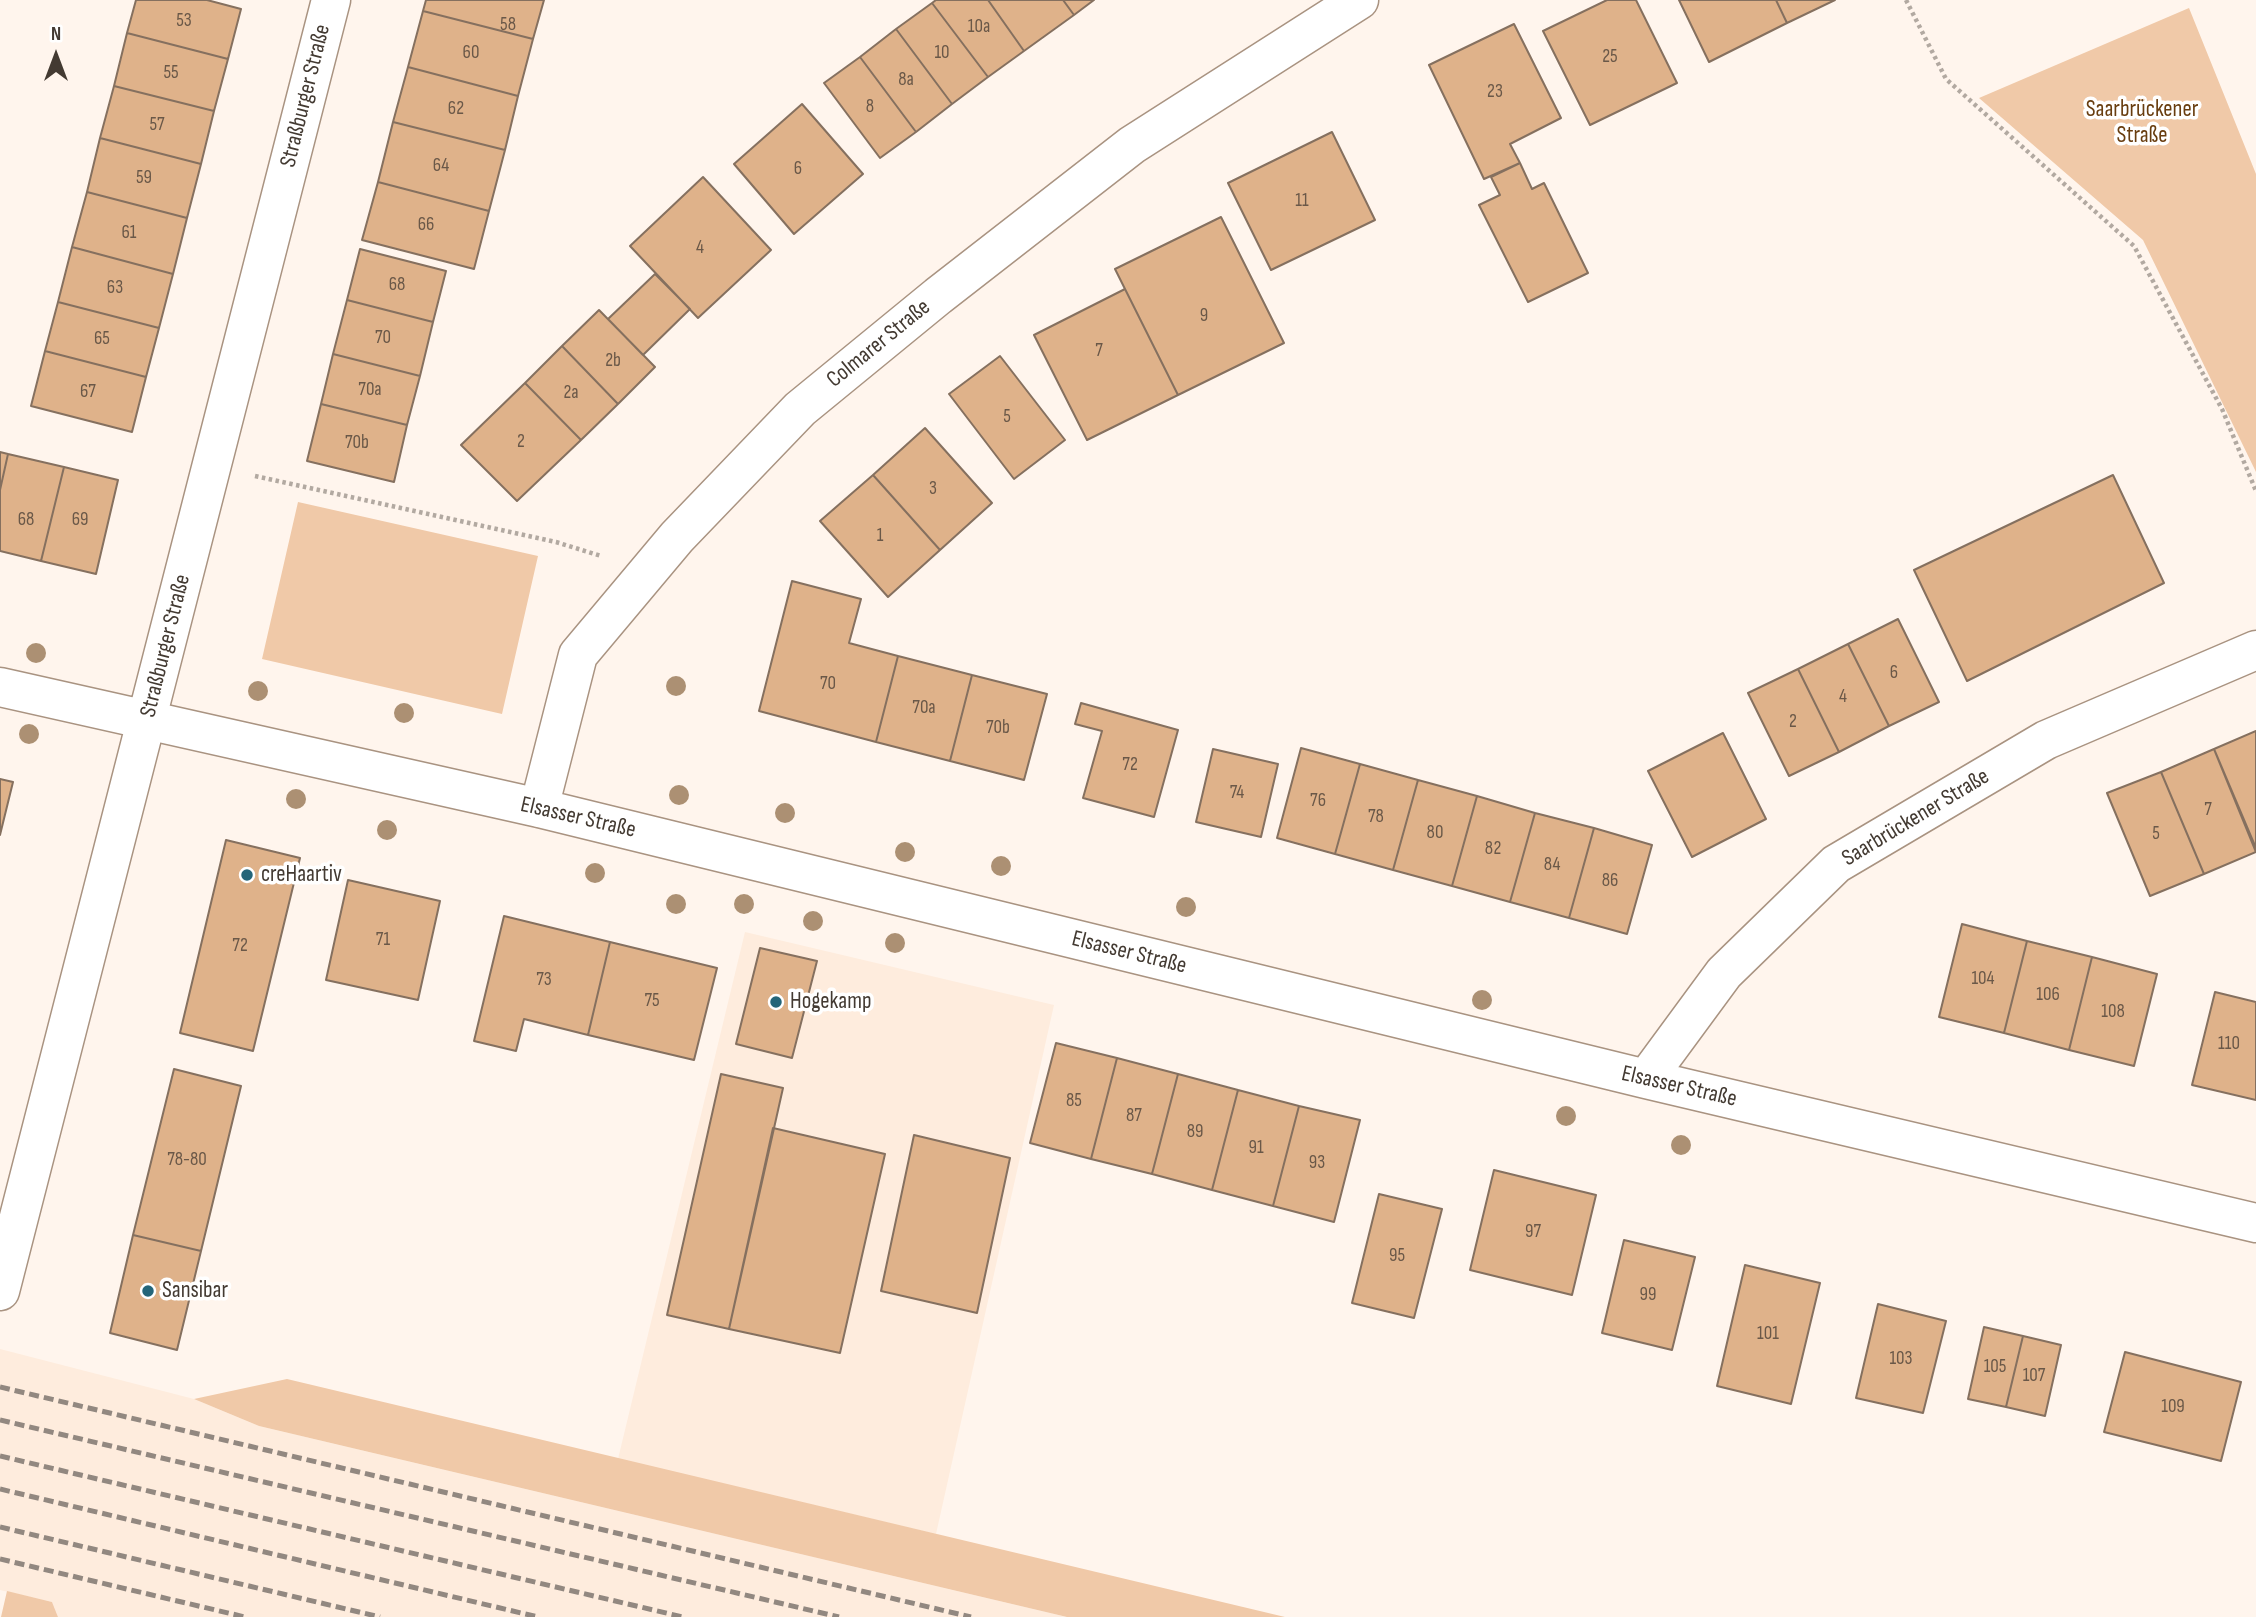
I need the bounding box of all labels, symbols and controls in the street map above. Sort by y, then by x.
house number: 53 [176,10,192,32]
house number: 58 [500,14,516,36]
house number: 10a [968,16,990,38]
north arrow [21,21,91,91]
street label: Straßburger Straße [275,22,337,170]
text: N [51,23,61,46]
house number: 60 [463,42,479,64]
house number: 10 [934,42,950,64]
house number: 25 [1602,46,1618,68]
house number: 55 [163,62,179,84]
house number: 8a [898,69,914,91]
house number: 23 [1487,81,1503,103]
house number: 8 [866,96,874,118]
park label: Saarbrückener Straße [2086,96,2198,150]
house number: 62 [448,98,464,120]
house number: 57 [149,114,165,136]
house number: 64 [433,155,449,177]
house number: 6 [794,158,802,180]
house number: 59 [136,167,152,189]
house number: 11 [1295,190,1309,212]
house number: 66 [418,214,434,236]
house number: 61 [122,222,136,244]
house number: 4 [696,237,704,259]
house number: 68 [389,274,405,296]
house number: 63 [107,277,123,299]
street label: Colmarer Straße [822,294,936,394]
house number: 9 [1200,305,1208,327]
house number: 70 [375,327,391,349]
house number: 65 [94,328,110,350]
house number: 7 [1095,340,1103,362]
house number: 2b [605,350,621,372]
house number: 70a [358,379,382,401]
house number: 67 [80,381,96,403]
house number: 2a [563,382,579,404]
house number: 5 [1003,406,1011,428]
house number: 2 [517,431,525,453]
house number: 70b [345,432,369,454]
house number: 3 [929,478,937,500]
house number: 68 [18,509,34,531]
house number: 69 [72,509,88,531]
house number: 1 [877,525,883,547]
street label: Straßburger Straße [135,572,197,720]
house number: 6 [1890,662,1898,684]
house number: 70 [820,673,836,695]
house number: 4 [1839,686,1847,708]
house number: 70a [912,697,936,719]
house number: 2 [1789,711,1797,733]
house number: 70b [986,717,1010,739]
house number: 72 [1122,754,1138,776]
street label: Saarbrückener Straße [1837,763,1995,873]
house number: 74 [1230,782,1244,804]
house number: 76 [1310,790,1326,812]
street label: Elsasser Straße [518,791,638,845]
house number: 7 [2204,799,2212,821]
house number: 78 [1368,806,1384,828]
house number: 80 [1427,822,1443,844]
house number: 5 [2152,823,2160,845]
house number: 82 [1485,838,1501,860]
house number: 84 [1544,854,1560,876]
place label: creHaartiv [261,861,342,889]
marker: creHaartiv [239,867,255,883]
house number: 86 [1602,870,1618,892]
street label: Elsasser Straße [1069,925,1189,981]
house number: 71 [376,929,390,951]
house number: 72 [232,935,248,957]
house number: 104 [1971,968,1995,990]
house number: 73 [536,969,552,991]
house number: 106 [2036,984,2060,1006]
place label: Hogekamp [790,988,871,1016]
house number: 75 [644,990,660,1012]
marker: Hogekamp [768,994,784,1010]
house number: 108 [2101,1001,2125,1023]
house number: 110 [2218,1033,2240,1055]
street label: Elsasser Straße [1619,1060,1739,1114]
house number: 85 [1066,1090,1082,1112]
house number: 87 [1126,1105,1142,1127]
house number: 89 [1187,1121,1203,1143]
house number: 91 [1248,1137,1264,1159]
house number: 78-80 [167,1149,207,1171]
house number: 93 [1309,1152,1325,1174]
house number: 97 [1525,1221,1541,1243]
house number: 95 [1389,1245,1405,1267]
place label: Sansibar [162,1277,228,1305]
marker: Sansibar [140,1283,156,1299]
house number: 99 [1640,1284,1656,1306]
house number: 101 [1757,1323,1779,1345]
house number: 103 [1889,1348,1913,1370]
house number: 105 [1984,1356,2006,1378]
house number: 107 [2023,1365,2045,1387]
house number: 109 [2161,1396,2185,1418]

